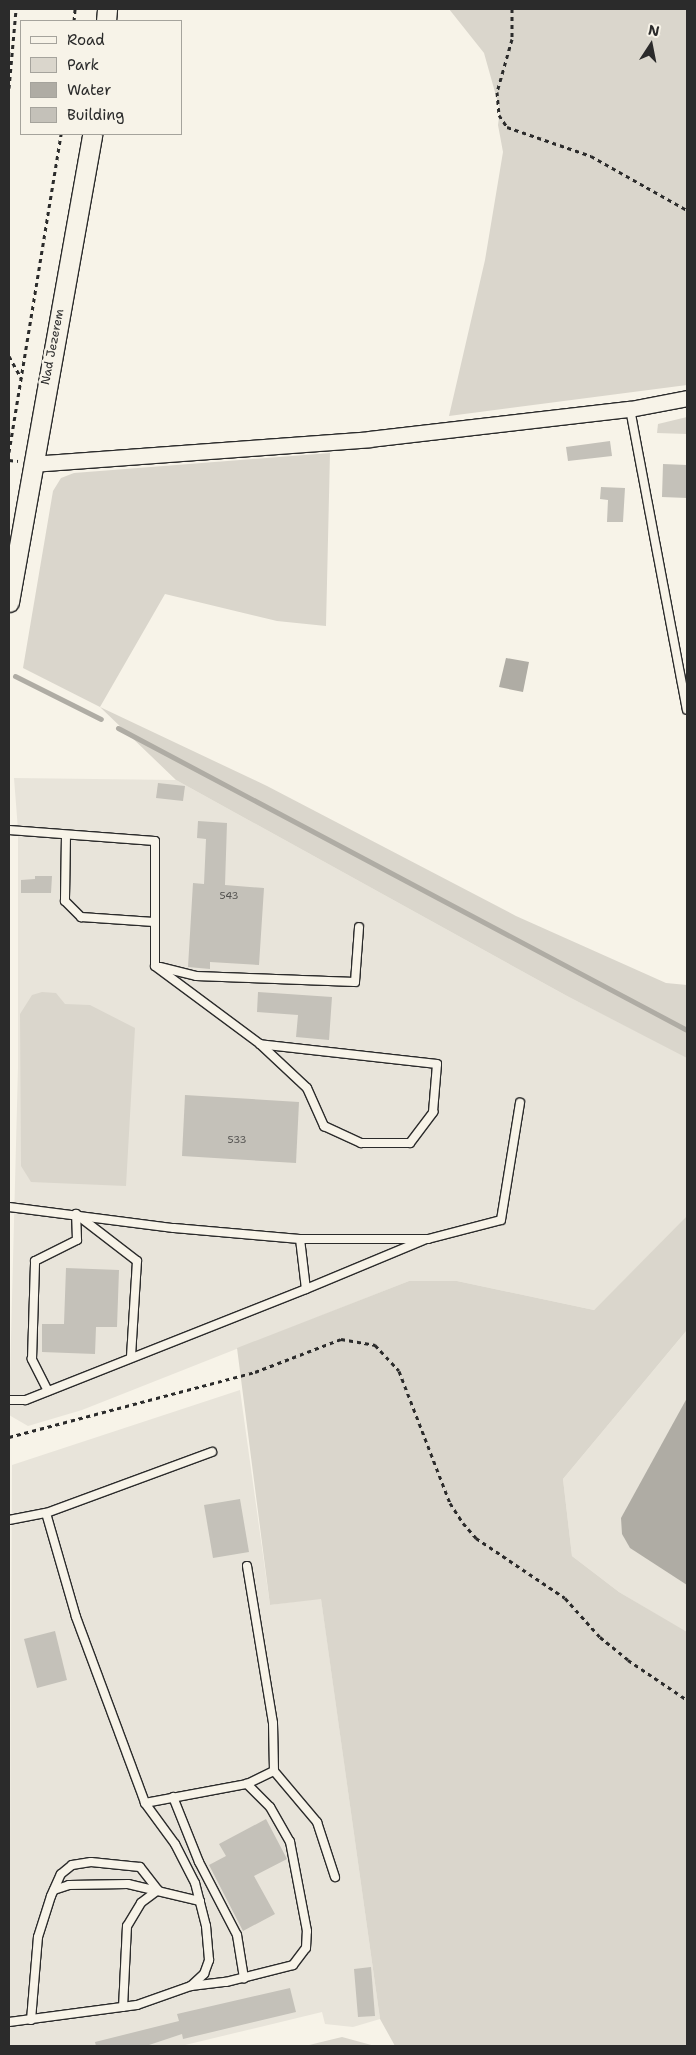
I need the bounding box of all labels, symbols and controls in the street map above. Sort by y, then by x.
legend [20,20,182,135]
north arrow [626,20,676,70]
text: N [647,20,661,40]
text: Road [67,30,105,50]
text: Park [67,55,99,75]
text: Water [67,80,111,100]
text: Building [67,105,124,125]
street label: Nad Jezerem [39,308,67,386]
house number: 543 [219,890,239,902]
house number: 533 [227,1134,247,1146]

